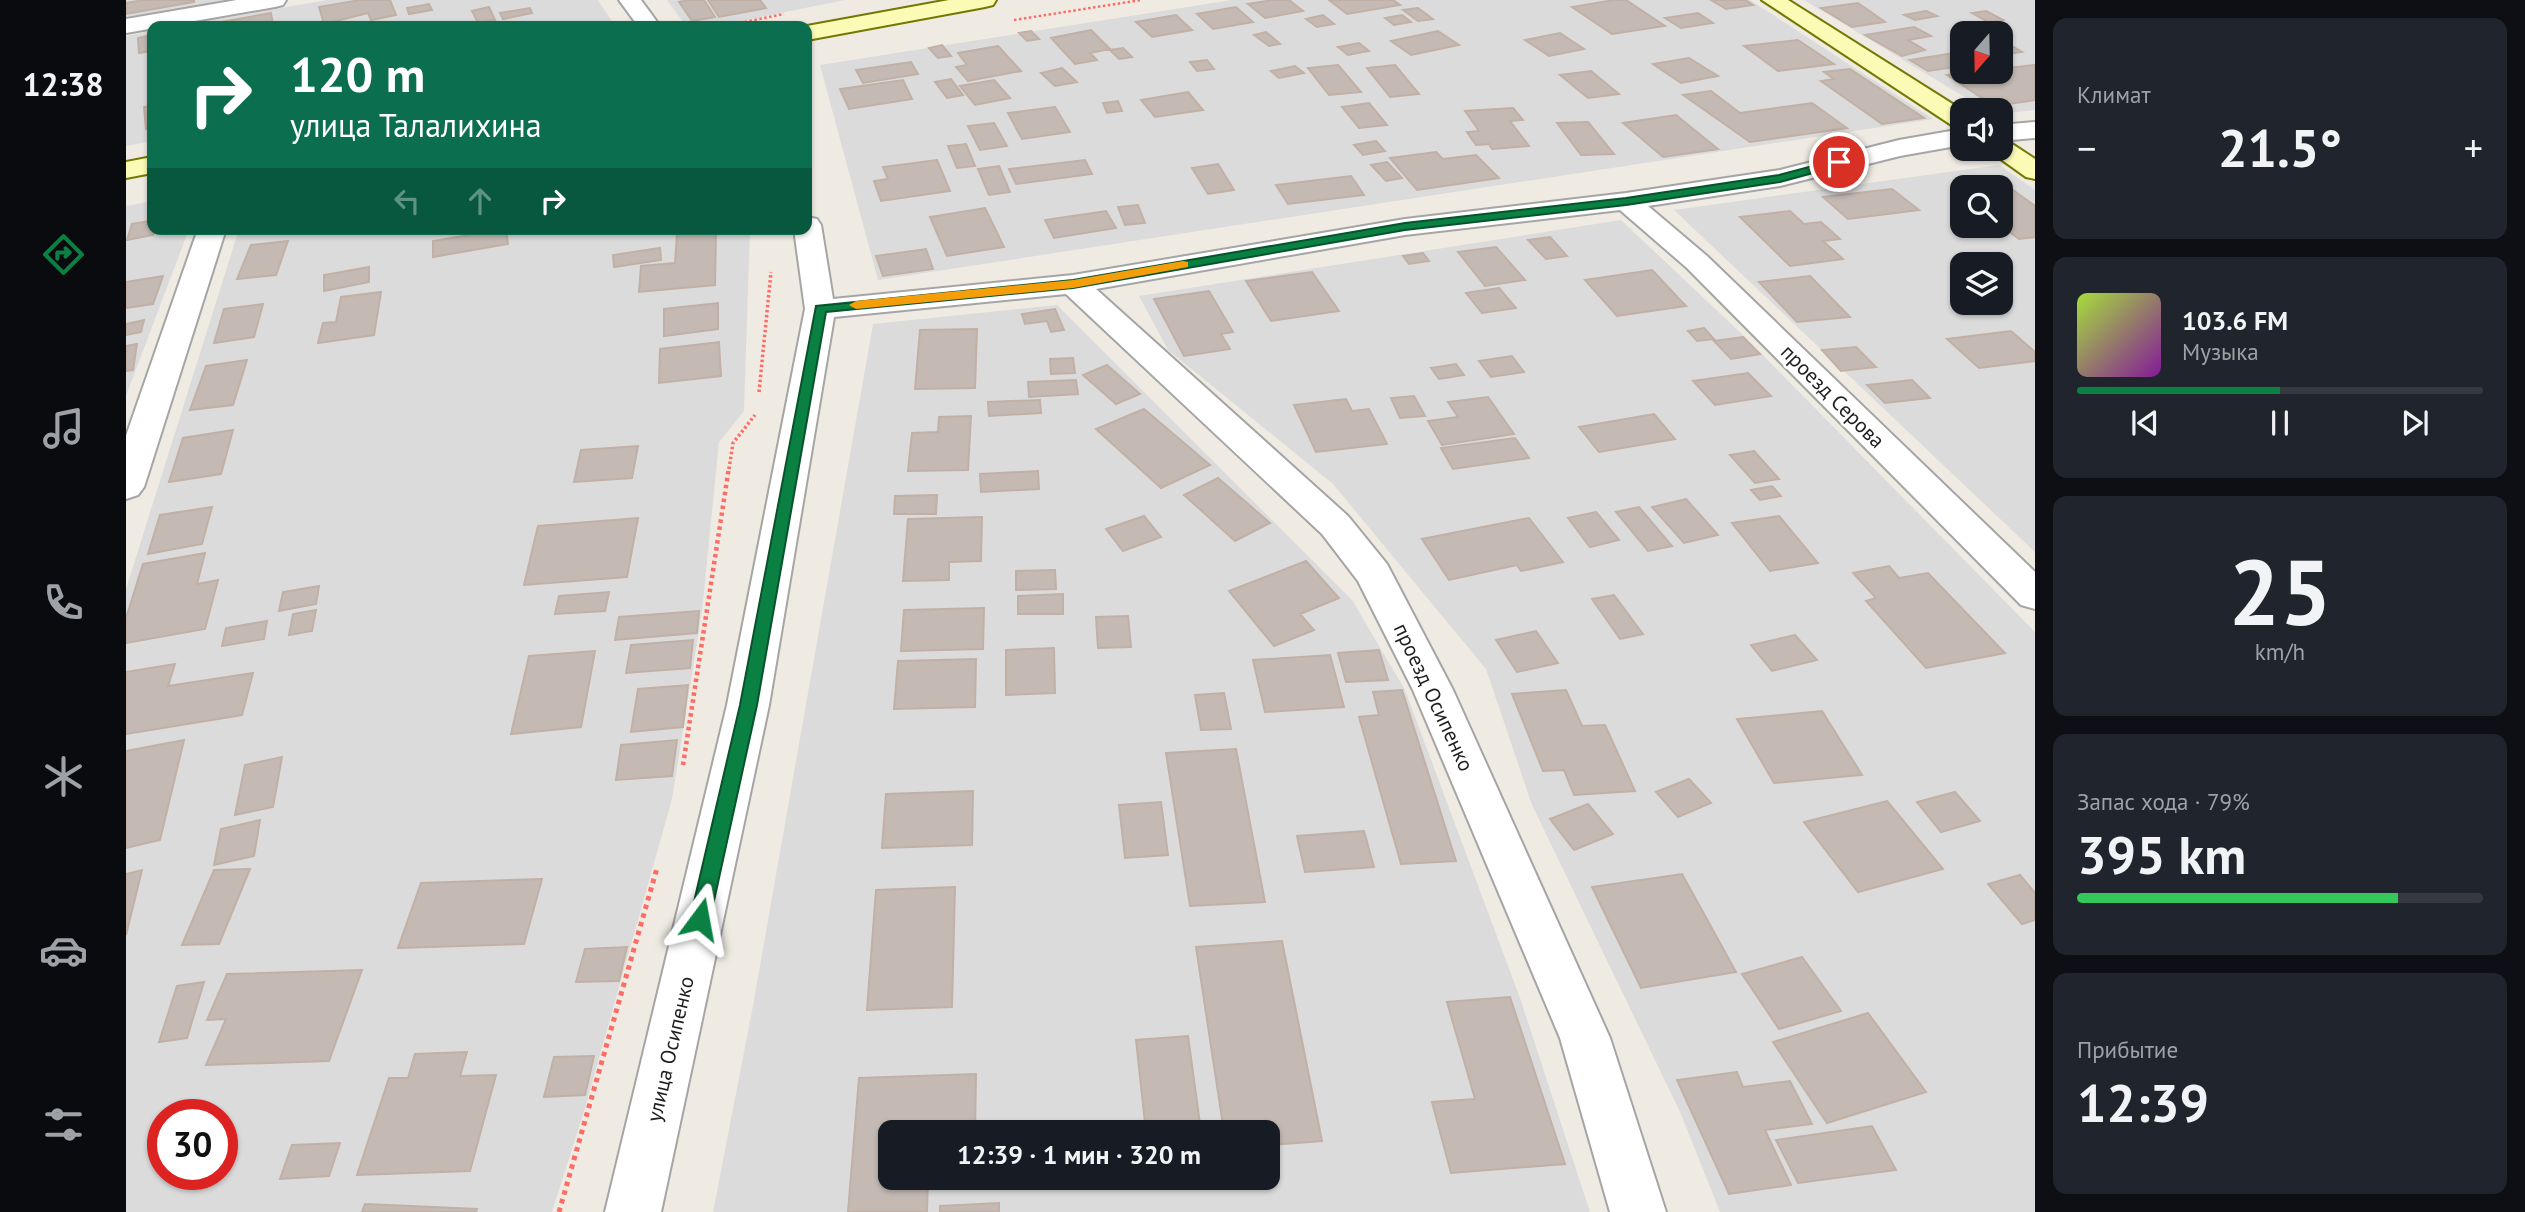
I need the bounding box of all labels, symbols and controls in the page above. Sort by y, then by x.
north arrow [1950,21,2012,84]
map controls [1950,21,2013,315]
text: 120 m [290,42,425,106]
icon: right [175,49,266,140]
text: 12:38 [22,63,104,105]
text: Климат [2077,80,2151,109]
button: sound [1950,98,2013,161]
text: улица Талалихина [290,104,542,146]
text: 21.5° [2218,114,2342,181]
text: − [2077,123,2096,172]
text: + [2464,123,2483,172]
pin [1809,132,1869,192]
icon: arrive [1820,143,1858,181]
button: search [1950,175,2013,238]
icon: left [388,182,426,220]
icon: ahead [461,182,499,220]
icon: right [534,182,572,220]
icon: directions [39,230,88,279]
button: layers [1950,252,2013,315]
text: 103.6 FM [2182,304,2288,337]
text: Музыка [2182,337,2259,366]
street label: проезд Серова [1775,338,1891,454]
icon: music [39,404,88,453]
icon: previous [2126,404,2164,442]
icon: pause [2261,404,2299,442]
icon: next [2396,404,2434,442]
text: 25 [2228,532,2332,650]
icon: phone [39,578,88,627]
street label: проезд Осипенко [1388,619,1480,775]
text: km/h [2255,637,2305,666]
icon: climate [39,752,88,801]
text: Запас хода · 79% [2077,787,2250,816]
text: 395 km [2077,821,2246,888]
position arrow [663,882,737,956]
icon: car [39,926,88,975]
street label: улица Осипенко [640,974,700,1124]
text: Прибытие [2077,1035,2178,1064]
text: 12:39 [2077,1069,2209,1136]
speed limit sign: 30 [147,1099,238,1190]
icon: filters [39,1100,88,1149]
text: 12:39 · 1 мин · 320 m [957,1138,1201,1171]

